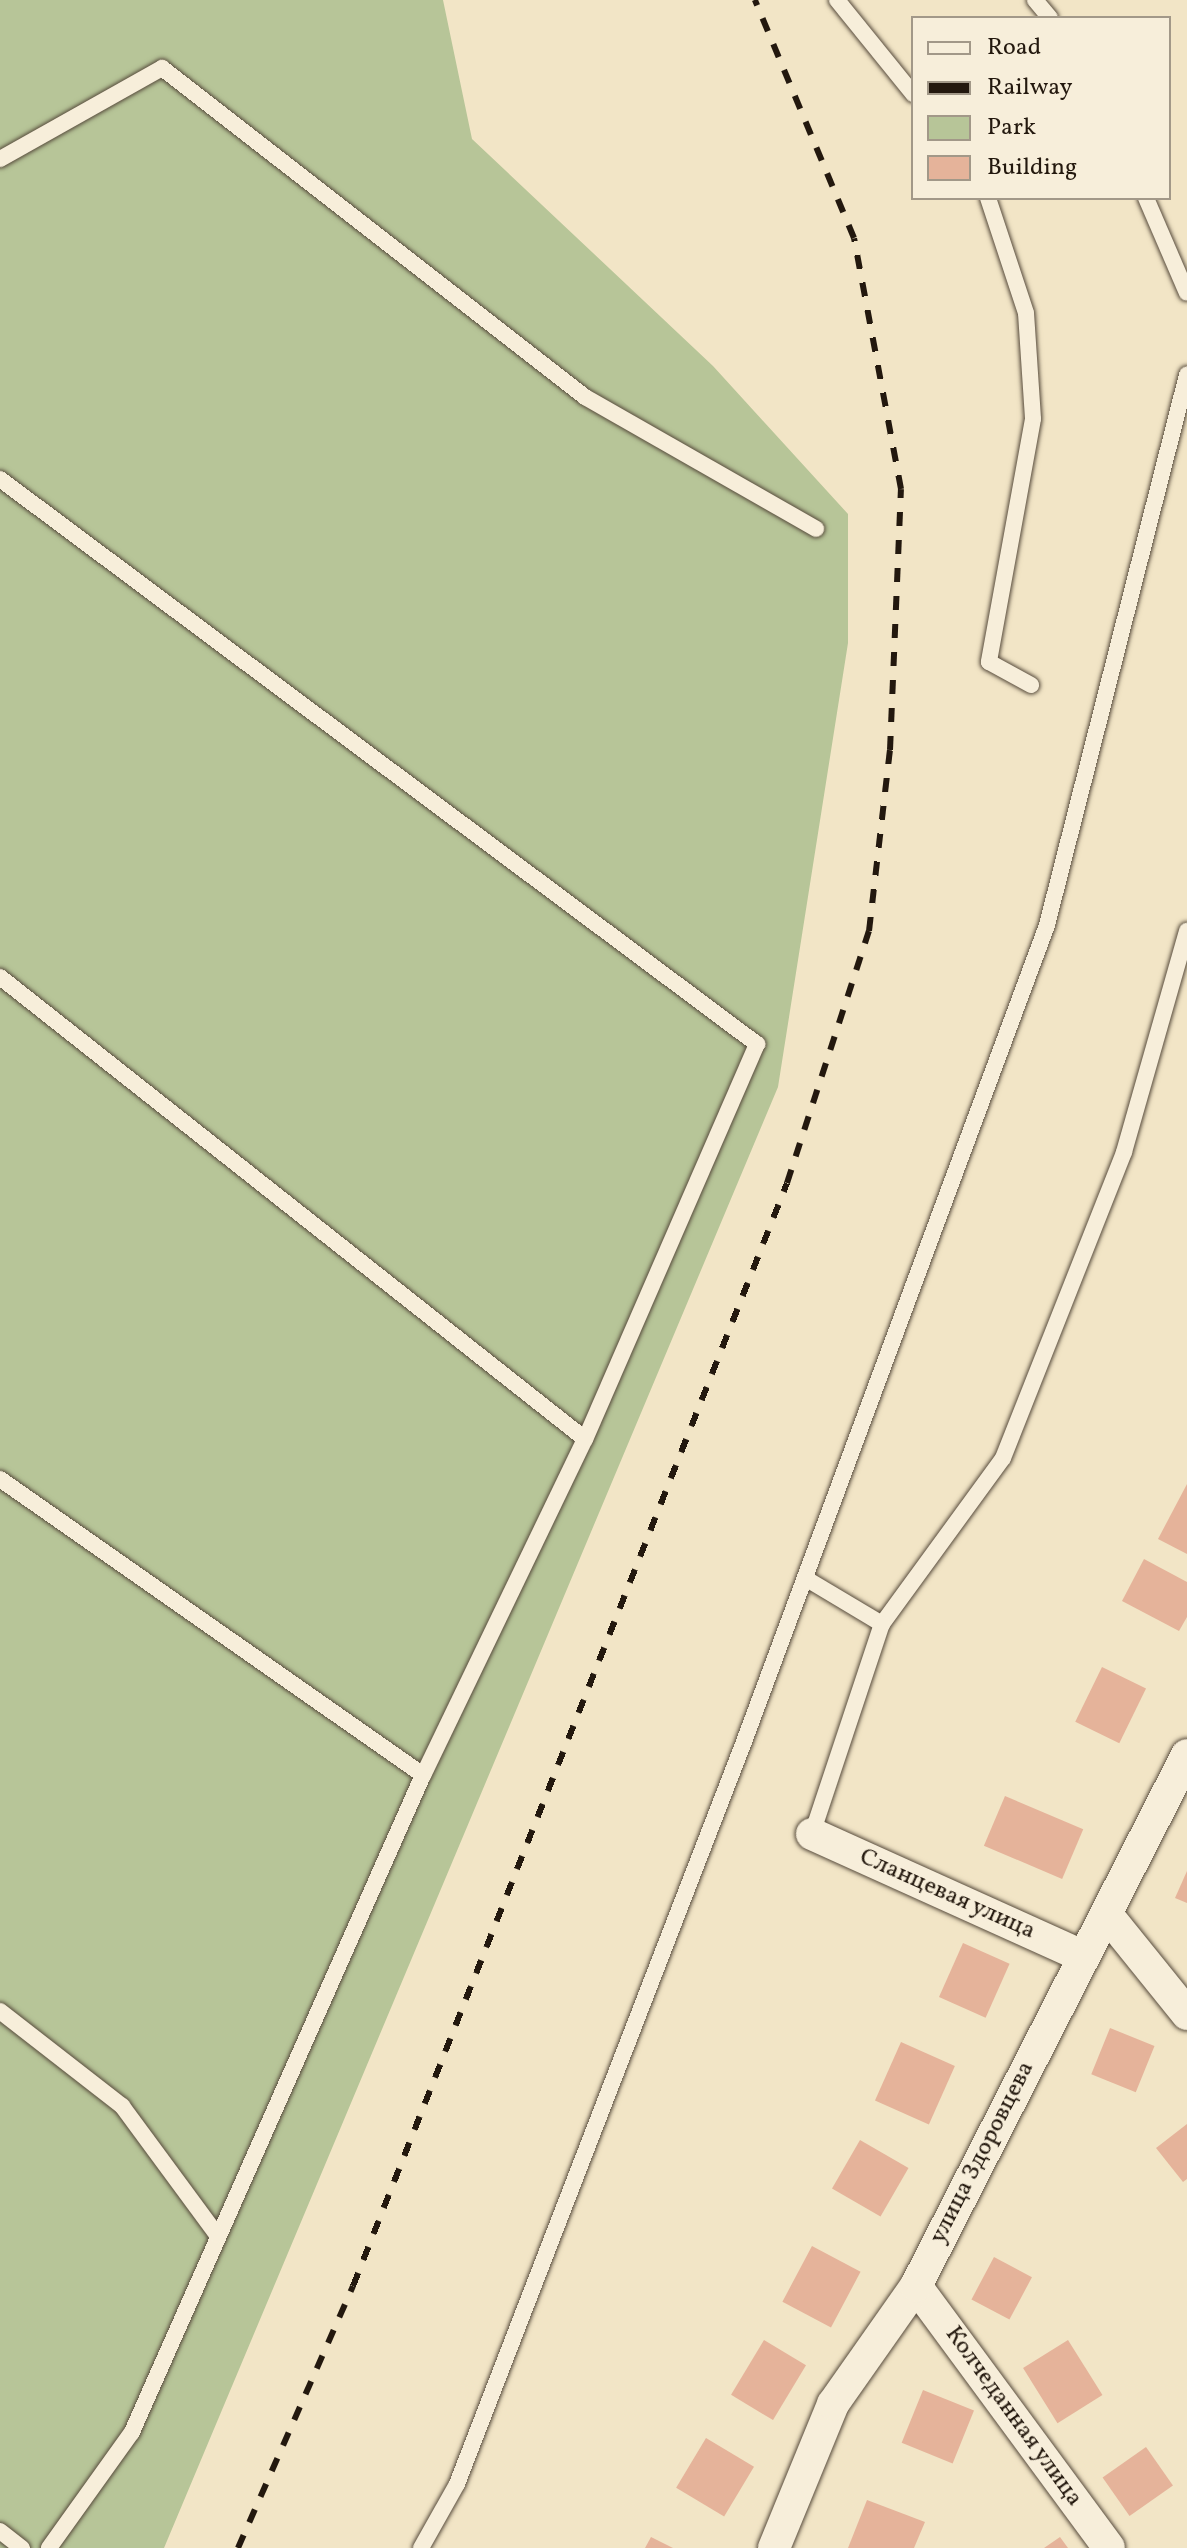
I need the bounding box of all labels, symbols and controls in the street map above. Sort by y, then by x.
legend [911,16,1171,200]
text: Road [987,31,1041,65]
text: Railway [987,71,1073,105]
text: Park [987,111,1036,145]
text: Building [987,151,1077,185]
street label: Сланцевая улица [854,1843,1040,1947]
street label: улица Здоровцева [925,2057,1041,2249]
street label: Колчеданная улица [938,2321,1088,2513]

